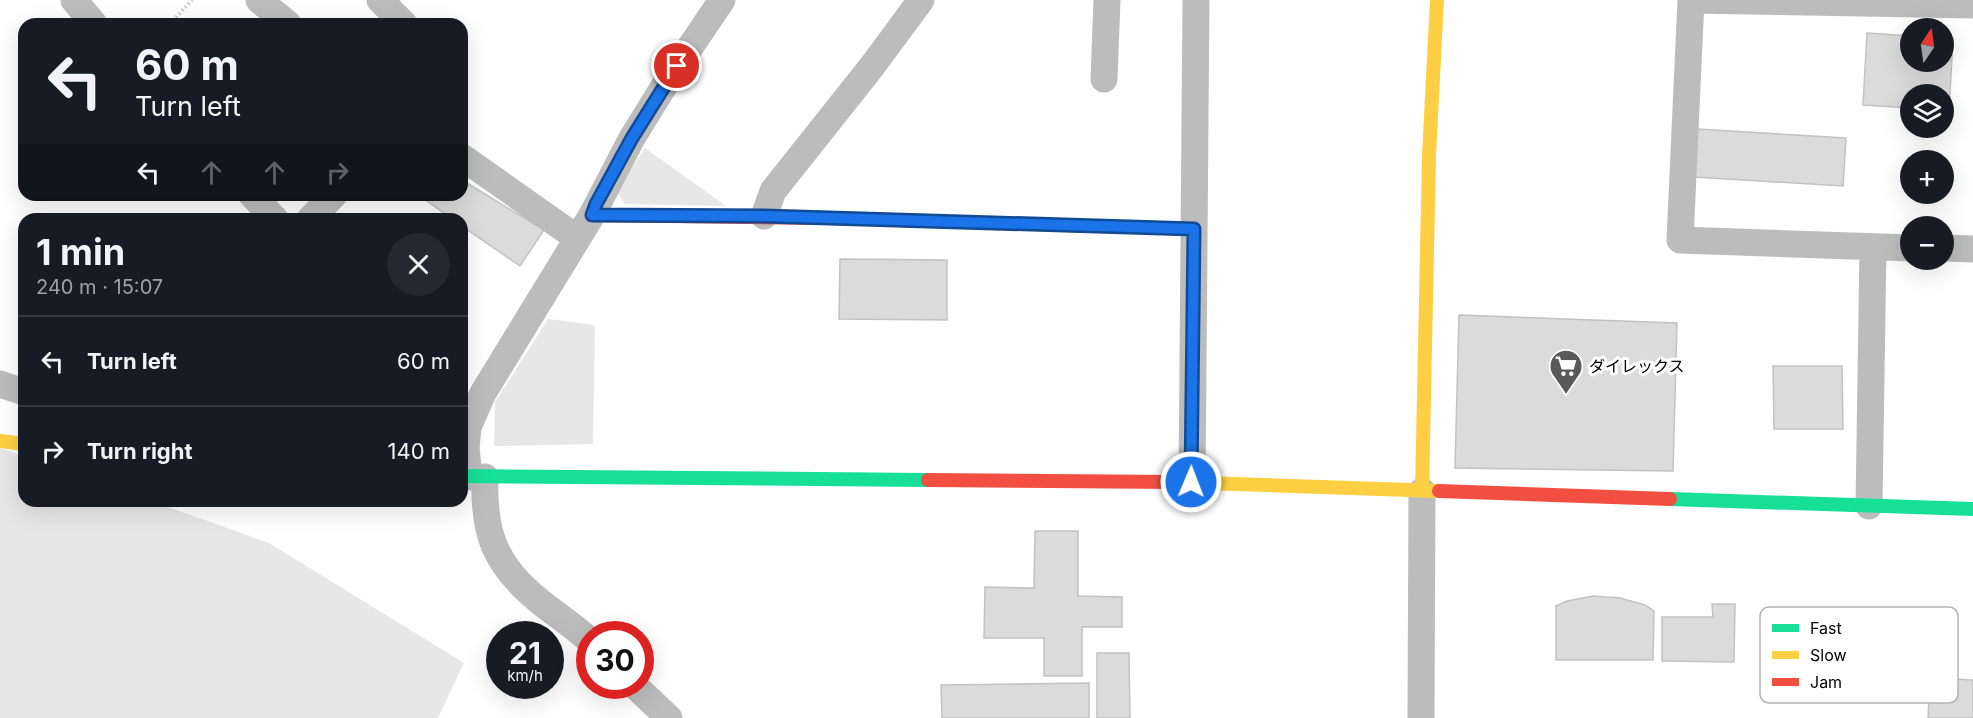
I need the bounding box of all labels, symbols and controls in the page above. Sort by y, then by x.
north arrow [1900,18,1954,72]
map controls [1900,18,1954,270]
text: 60 m [135,39,239,90]
pin [651,40,702,91]
icon: left [36,42,114,120]
icon: arrive [660,49,693,82]
button: layers [1900,84,1954,138]
text: Turn left [135,90,241,123]
button: + [1900,150,1954,204]
icon: left [132,156,165,189]
icon: ahead [195,156,228,189]
icon: ahead [258,156,291,189]
icon: right [321,156,354,189]
button: − [1900,216,1954,270]
text: 1 min [36,230,125,274]
button: close [387,233,450,296]
text: 240 m · 15:07 [36,275,163,299]
icon: left [36,345,69,378]
text: Turn left [87,348,177,374]
text: 60 m [397,348,450,374]
supermarket icon: ダイレックス [1548,348,1584,395]
place label: ダイレックス [1589,356,1685,376]
icon: right [36,435,69,468]
text: Turn right [87,438,193,464]
text: 140 m [388,438,450,464]
position arrow [1159,450,1223,514]
legend [1760,607,1958,703]
text: Fast [1810,618,1842,638]
speed limit sign: 30 [576,621,654,699]
text: 21 [509,635,541,671]
text: Slow [1810,645,1847,665]
text: km/h [507,666,543,685]
text: Jam [1810,672,1842,692]

